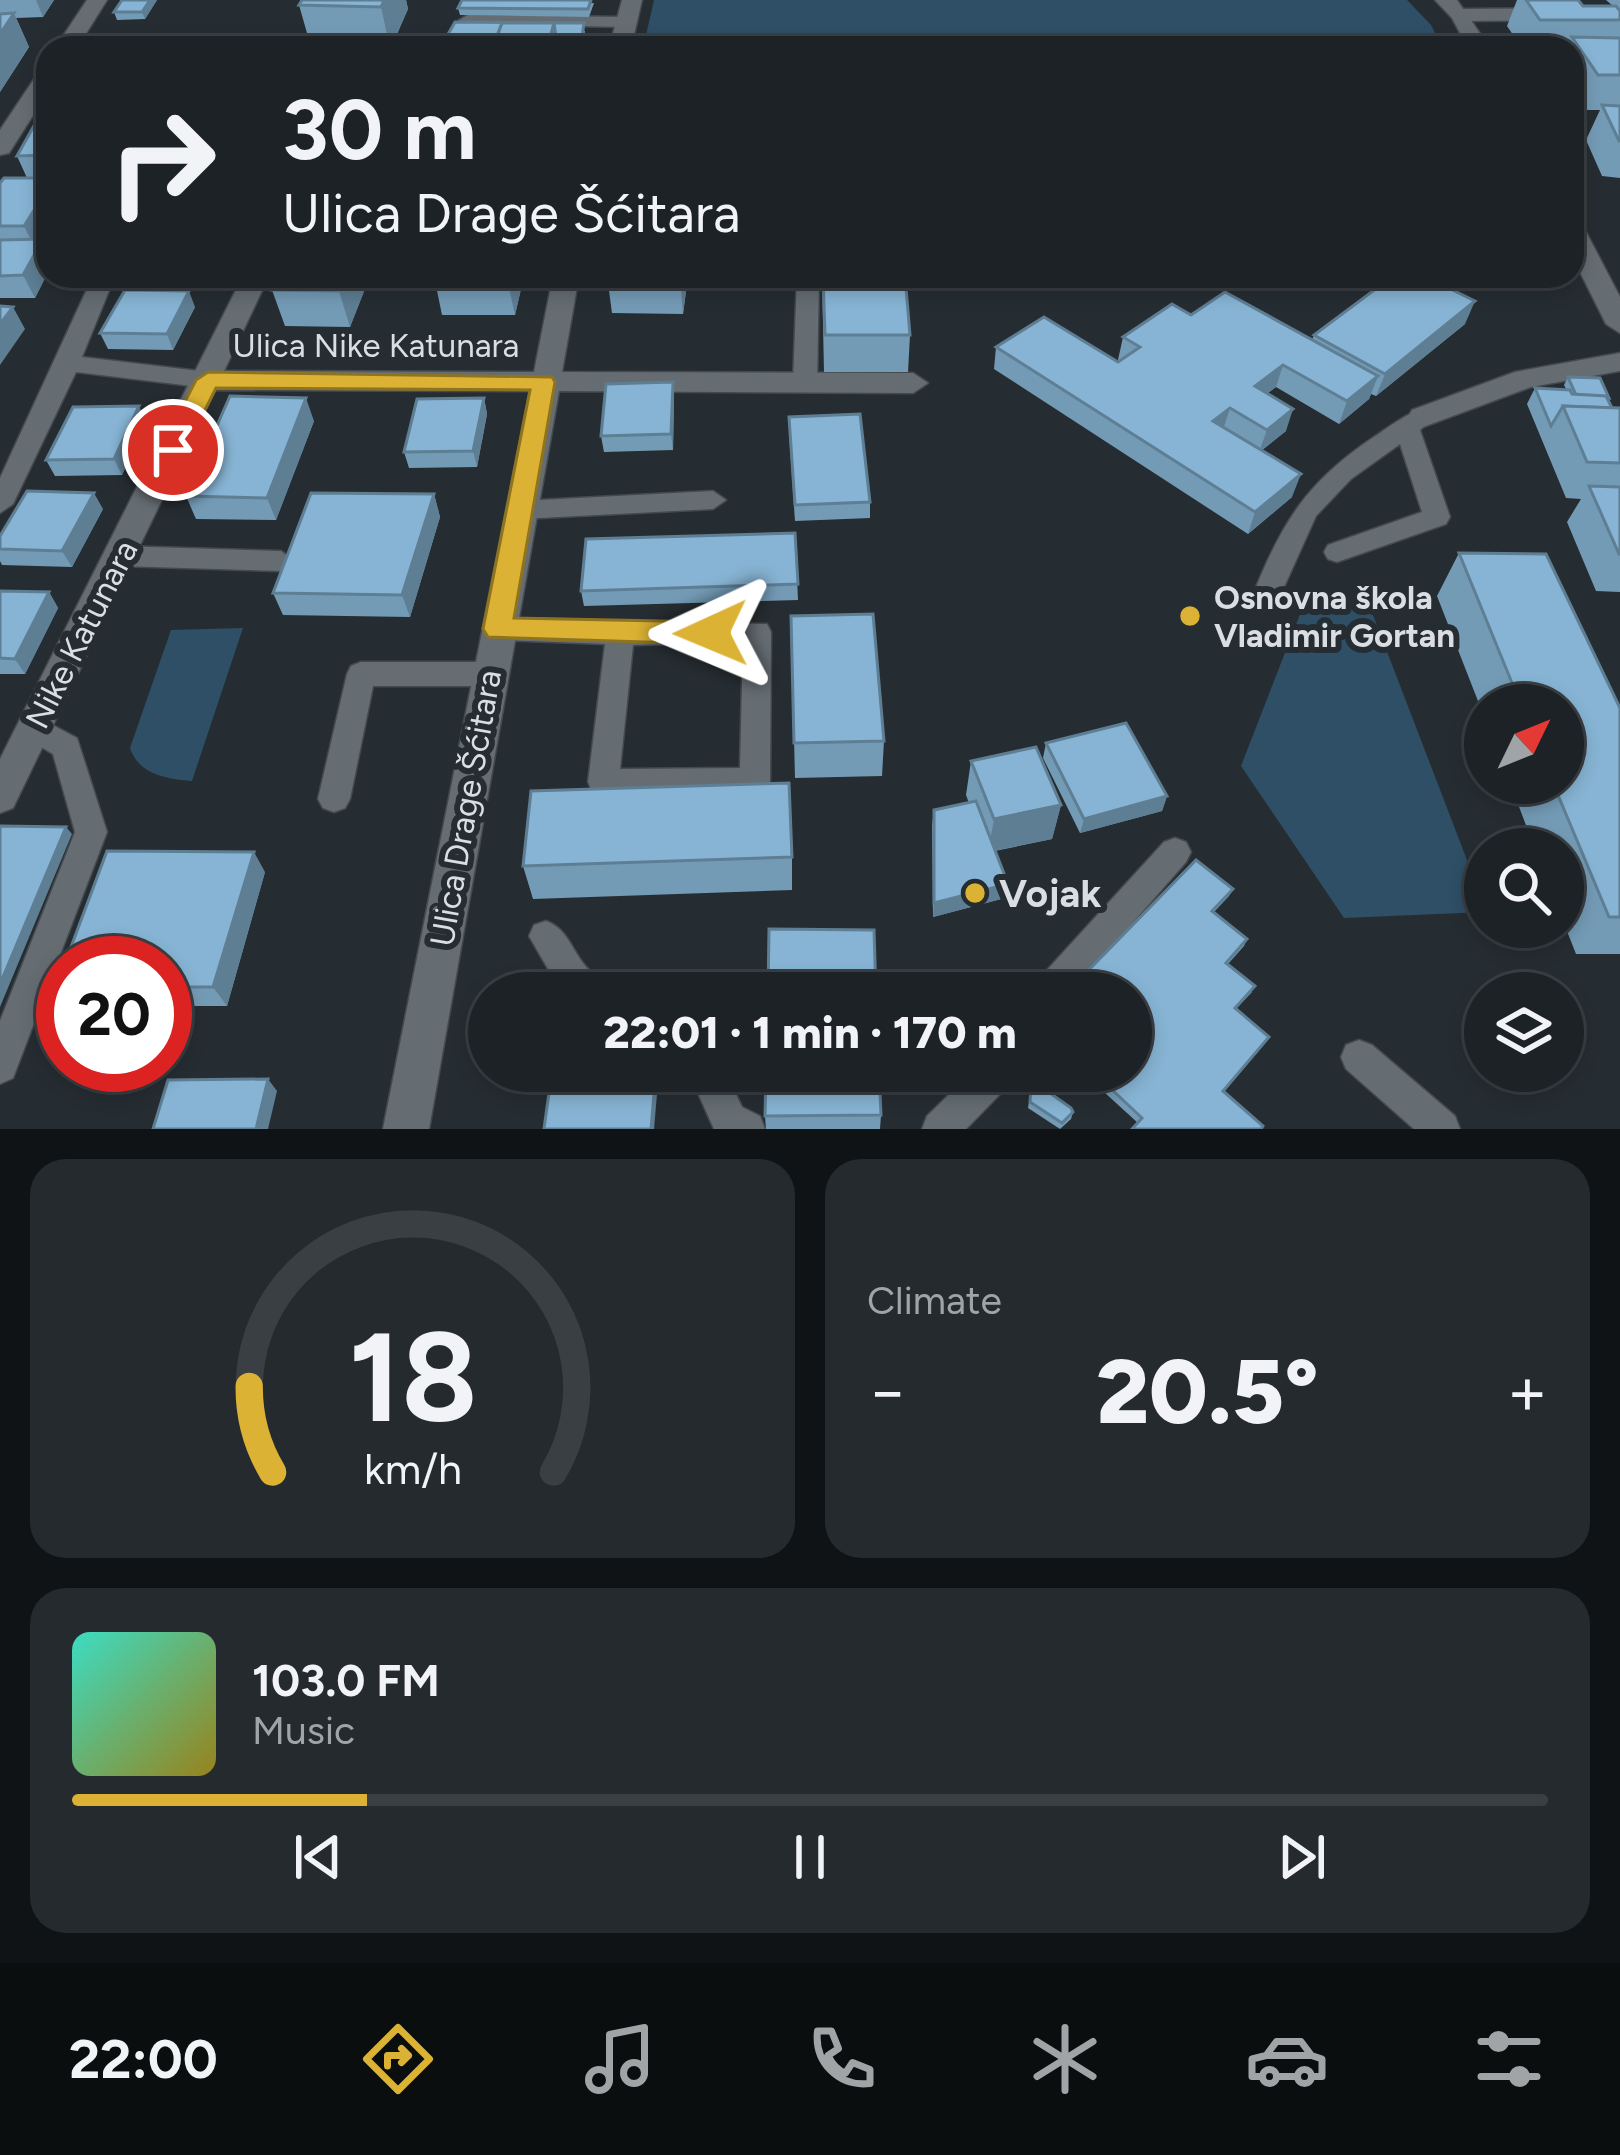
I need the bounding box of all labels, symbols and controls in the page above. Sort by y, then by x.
text: 30 m [282,79,476,180]
icon: right [84,84,240,240]
text: Ulica Drage Šćitara [282,181,741,246]
street label: Ulica Nike Katunara [233,326,519,365]
pin [122,399,224,501]
icon: arrive [140,417,206,483]
street label: Nike Katunara [17,534,146,735]
position arrow [648,570,774,696]
place label: Osnovna škola Vladimir Gortan [1214,578,1455,655]
marker: Osnovna škola Vladimir Gortan [1177,603,1203,629]
street label: Ulica Drage Šćitara [422,667,509,949]
north arrow [1464,684,1584,804]
map controls [1464,684,1584,1092]
button: search [1464,828,1584,948]
place label: Vojak [999,870,1101,917]
marker: Vojak [962,880,988,906]
speed limit sign: 20 [36,936,192,1092]
button: layers [1464,972,1584,1092]
text: 22:01 · 1 min · 170 m [603,1005,1017,1059]
text: Climate [867,1277,1002,1324]
text: 18 [348,1302,477,1452]
text: 20.5° [1096,1337,1319,1446]
text: − [867,1351,908,1431]
text: + [1507,1351,1548,1431]
text: km/h [364,1442,461,1494]
text: 103.0 FM [252,1653,440,1707]
text: Music [252,1707,355,1754]
icon: previous [285,1824,351,1890]
icon: pause [777,1824,843,1890]
icon: next [1269,1824,1335,1890]
icon: directions [356,2017,440,2101]
icon: music [578,2017,662,2101]
icon: phone [800,2017,884,2101]
icon: climate [1023,2017,1107,2101]
icon: car [1245,2017,1329,2101]
icon: filters [1467,2017,1551,2101]
text: 22:00 [69,2027,218,2092]

